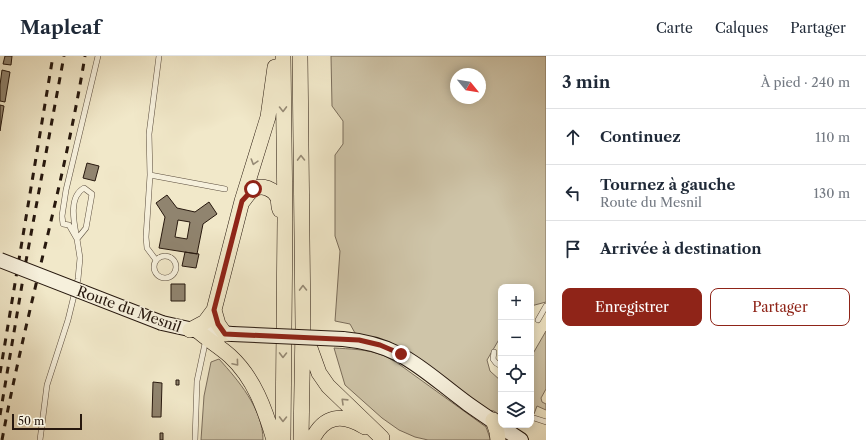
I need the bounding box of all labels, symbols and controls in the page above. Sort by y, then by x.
text: Mapleaf [20,16,101,39]
text: Carte [656,19,693,37]
text: Calques [715,19,768,37]
text: Partager [790,19,846,37]
north arrow [450,68,486,104]
text: 3 min [562,72,611,92]
text: À pied · 240 m [761,74,850,90]
one-way arrow [279,106,288,112]
icon: ahead [562,126,584,148]
text: Continuez [600,127,681,146]
text: 110 m [815,129,850,145]
one-way arrow [297,155,305,161]
one-way arrow [250,159,259,166]
text: Tournez à gauche [600,175,736,194]
route start [244,180,262,198]
icon: left [562,182,584,204]
text: 130 m [814,185,850,201]
text: Route du Mesnil [600,194,702,210]
icon: arrive [562,238,584,260]
text: Arrivée à destination [600,239,762,258]
street label: Route du Mesnil [74,282,184,336]
map controls [498,284,534,428]
button: + [498,284,534,320]
one-way arrow [298,285,307,291]
button: Enregistrer [562,288,702,326]
button: Partager [710,288,850,326]
button: − [498,320,534,356]
route end [392,345,410,363]
one-way arrow [279,352,288,358]
button: locate [498,356,534,392]
one-way arrow [232,359,239,366]
button: layers [498,392,534,428]
one-way arrow [341,398,349,405]
scale bar [12,412,82,431]
text: 50 m [18,414,44,428]
one-way arrow [279,416,287,422]

